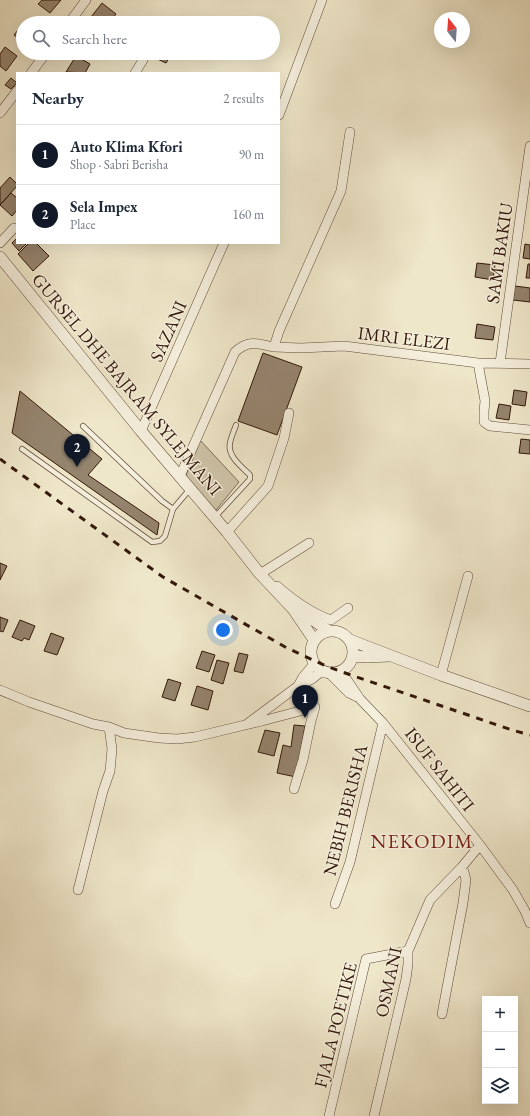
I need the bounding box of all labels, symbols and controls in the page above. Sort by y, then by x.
north arrow [434,12,470,48]
search box [16,16,280,60]
icon: search [30,27,52,49]
text: Search here [62,29,127,48]
text: Nearby [32,87,84,109]
text: 2 results [223,90,264,107]
text: Auto Klima Kfori [70,137,183,156]
text: 1 [42,146,48,163]
text: 90 m [239,146,264,163]
text: Shop · Sabri Berisha [70,156,168,173]
text: Sela Impex [70,197,138,216]
street label: SAMI BAKIU [481,200,518,305]
text: 2 [42,206,48,223]
text: 160 m [233,206,264,223]
text: Place [70,216,96,233]
street label: GURSEL DHE BAJRAM SYLEJMANI [27,268,227,500]
street label: SAZANI [144,297,192,365]
street label: IMRI ELEZI [357,321,451,355]
pin: 2 [64,434,90,467]
your location [213,620,233,640]
pin: 1 [292,685,318,718]
street label: ISUF SAHITI [400,722,480,816]
street label: NEBIH BERISHA [318,742,373,878]
district label: NEKODIM [371,828,473,854]
street label: OSMANI [369,945,407,1019]
street label: FJALA POETIKE [308,960,362,1090]
map controls [482,996,518,1104]
button: + [482,996,518,1032]
button: − [482,1032,518,1068]
button: layers [482,1068,518,1104]

